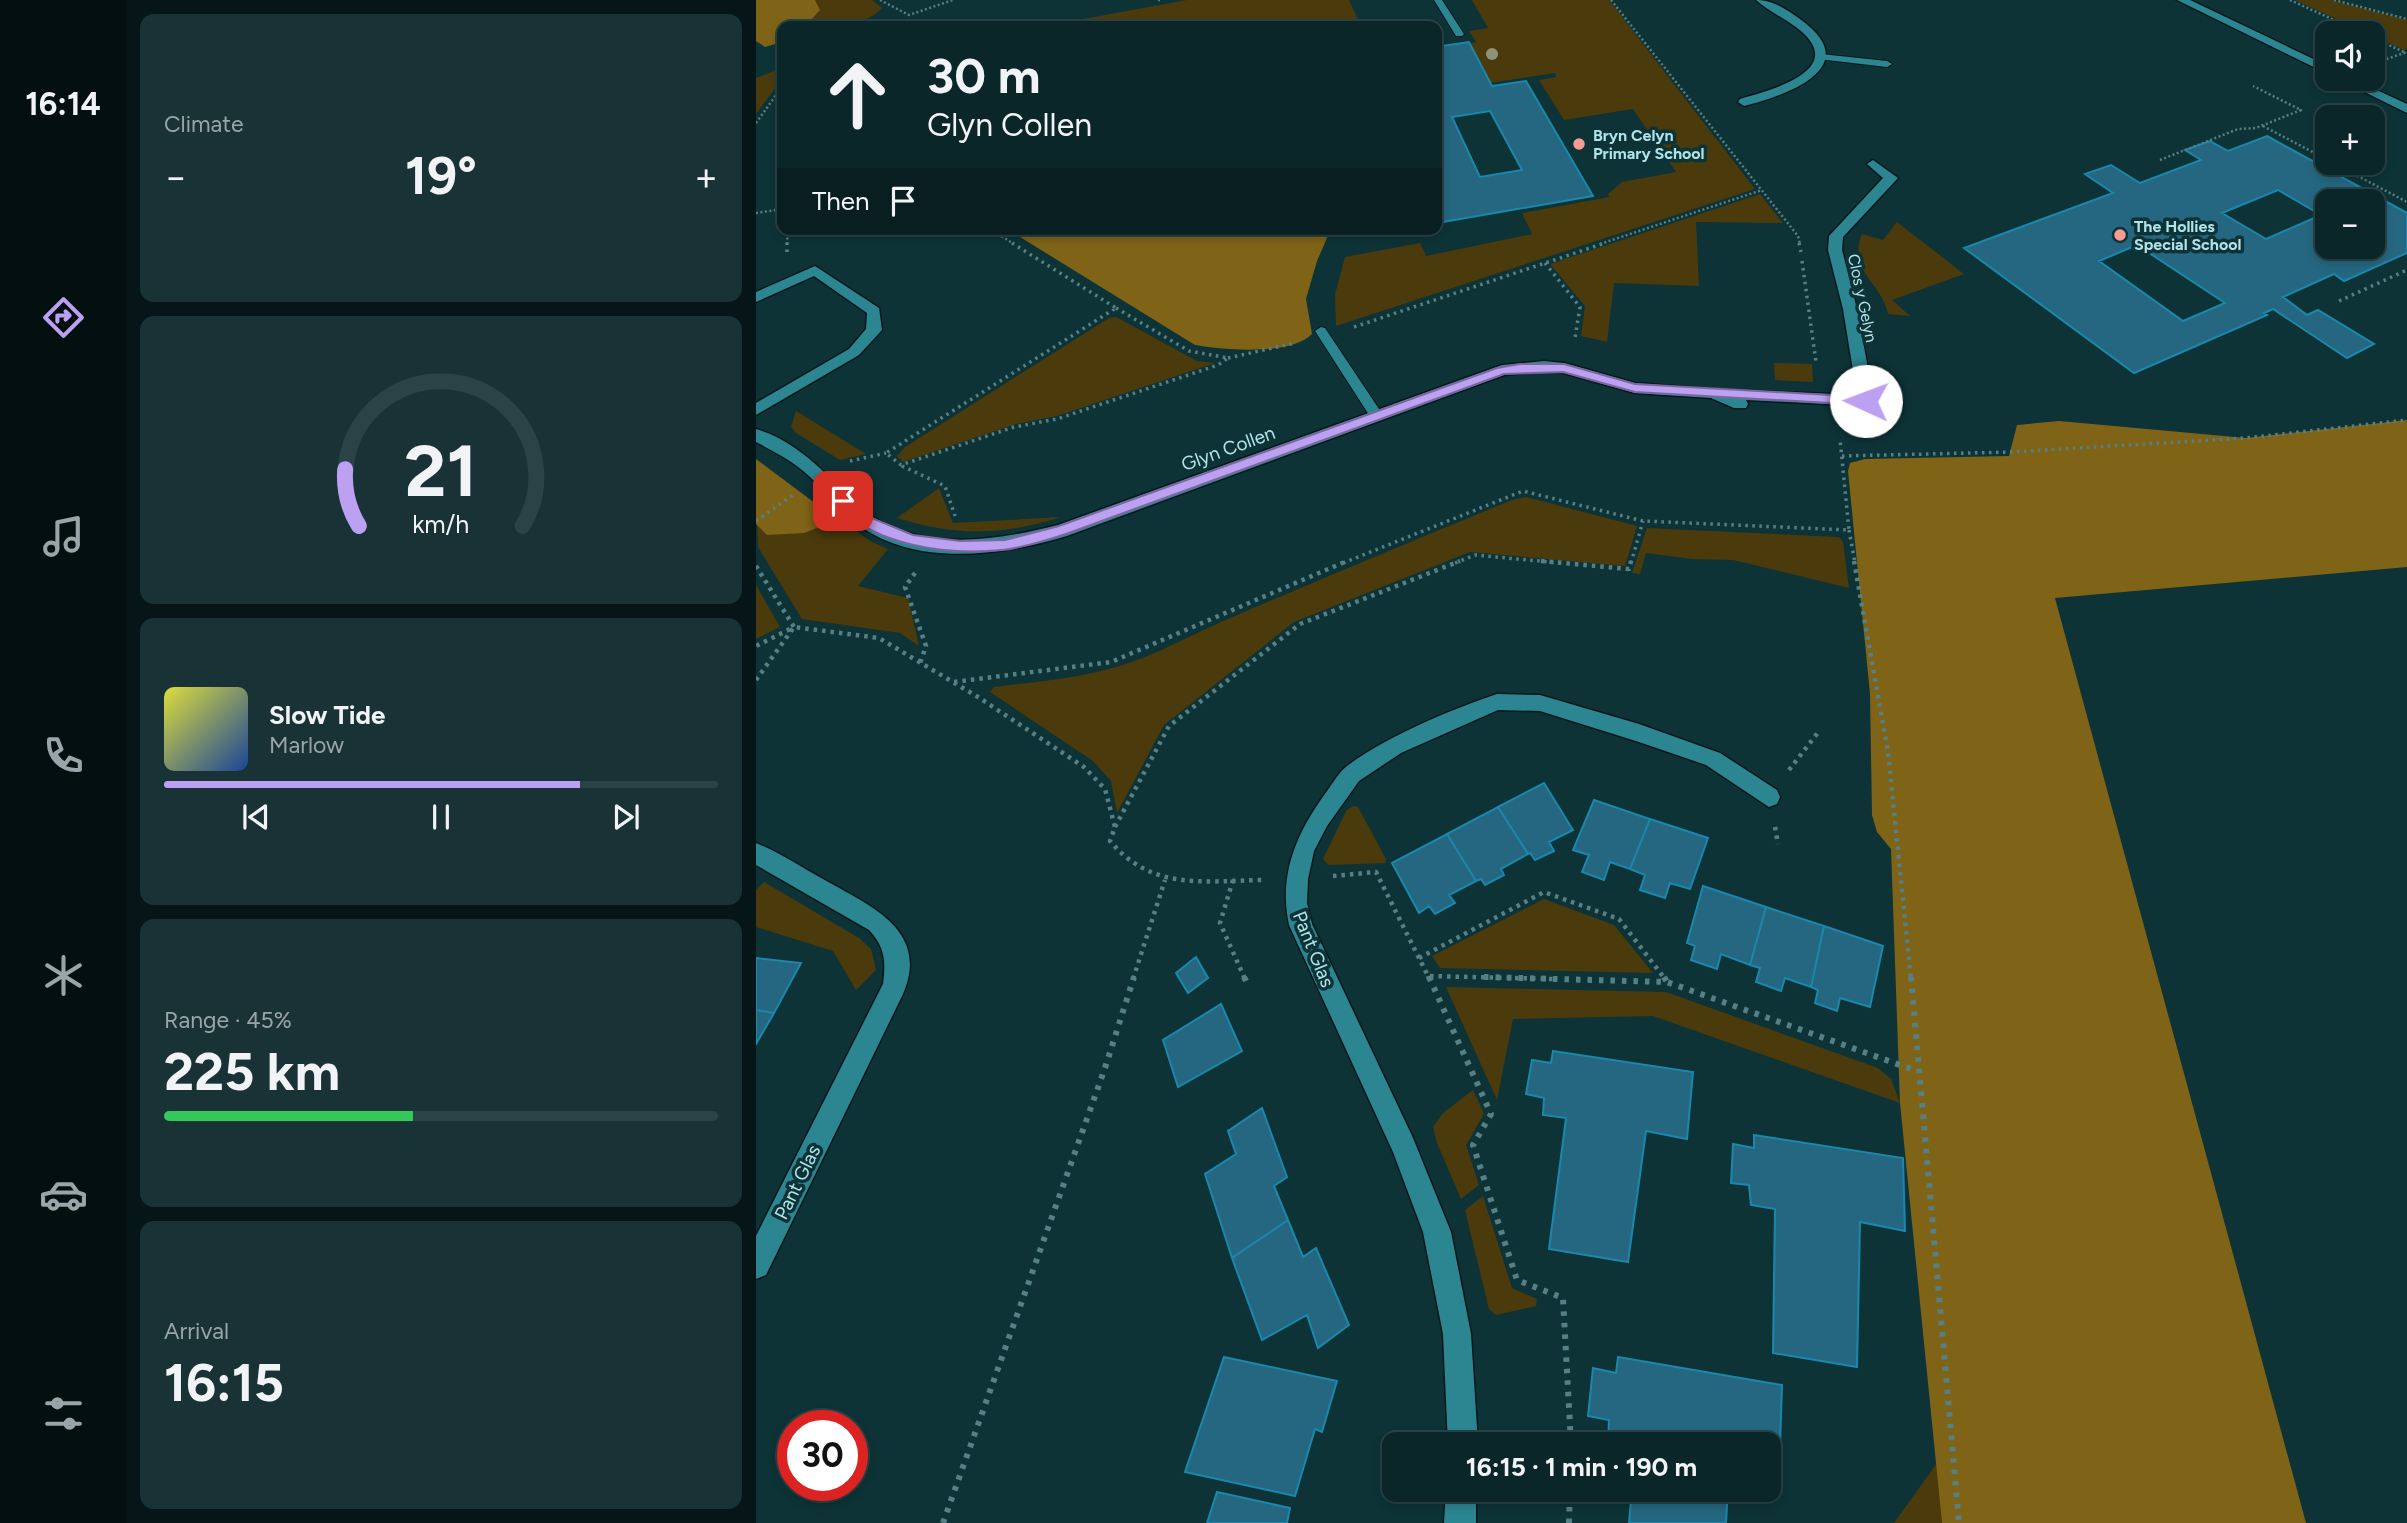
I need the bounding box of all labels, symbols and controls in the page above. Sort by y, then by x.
map controls [2315,21,2385,259]
button: sound [2315,21,2385,91]
text: 30 m [927,46,1040,105]
icon: ahead [812,49,903,140]
text: 16:14 [25,85,101,123]
button: + [2315,105,2385,175]
text: Glyn Collen [927,106,1092,144]
text: Climate [164,110,243,138]
place label: Bryn Celyn Primary School [1593,126,1705,163]
marker: Bryn Celyn Primary School [1571,136,1587,152]
text: 19° [405,145,477,207]
text: − [164,154,188,200]
text: + [694,154,718,200]
icon: arrive [884,182,922,220]
text: Then [812,185,870,217]
button: − [2315,189,2385,259]
place label: The Hollies Special School [2134,217,2242,254]
marker: The Hollies Special School [2112,227,2128,243]
street label: Clos y Gelyn [1844,252,1881,344]
icon: directions [39,293,88,342]
position arrow [1829,364,1903,438]
street label: Glyn Collen [1178,421,1278,476]
text: 21 [405,427,477,514]
pin [813,471,873,531]
icon: arrive [824,482,862,520]
text: km/h [412,508,470,538]
icon: music [39,512,88,561]
text: Slow Tide [269,699,385,731]
icon: phone [39,731,88,780]
text: Marlow [269,731,344,759]
icon: previous [237,798,275,836]
icon: pause [422,798,460,836]
icon: next [607,798,645,836]
street label: Pant Glas [1288,908,1339,991]
icon: climate [39,951,88,1000]
text: Range · 45% [164,1006,292,1034]
text: 225 km [164,1041,340,1103]
street label: Pant Glas [770,1141,825,1223]
icon: car [39,1170,88,1219]
text: Arrival [164,1317,229,1345]
text: 16:15 [164,1352,284,1414]
icon: filters [39,1389,88,1438]
speed limit sign: 30 [777,1410,868,1501]
text: 16:15 · 1 min · 190 m [1466,1451,1697,1483]

